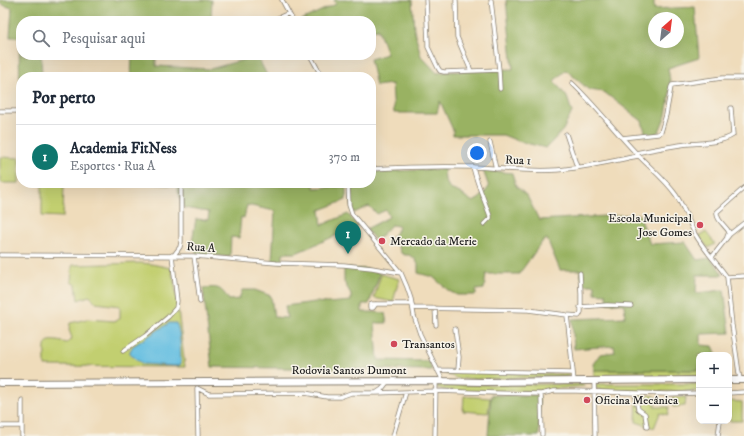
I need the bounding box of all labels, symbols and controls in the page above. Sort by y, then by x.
north arrow [648,12,684,48]
search box [16,16,376,60]
icon: search [30,27,52,49]
text: Pesquisar aqui [62,29,145,48]
text: Por perto [32,87,95,109]
text: Academia FitNess [70,139,177,158]
your location [467,143,487,163]
text: 1 [43,149,47,165]
text: 370 m [329,149,360,165]
street label: Rua 1 [505,153,531,168]
text: Esportes · Rua A [70,158,155,174]
place label: Escola Municipal Jose Gomes [608,211,692,240]
marker: Escola Municipal Jose Gomes [695,220,705,230]
pin: 1 [335,221,361,254]
place label: Mercado da Merie [390,234,477,249]
marker: Mercado da Merie [377,236,387,246]
street label: Rua A [186,239,216,256]
place label: Transantos [402,337,455,352]
marker: Transantos [389,339,399,349]
map controls [696,352,732,424]
button: + [696,352,732,388]
street label: Rodovia Santos Dumont [291,363,407,378]
button: − [696,388,732,424]
place label: Oficina Mecânica [595,393,679,408]
marker: Oficina Mecânica [582,395,592,405]

